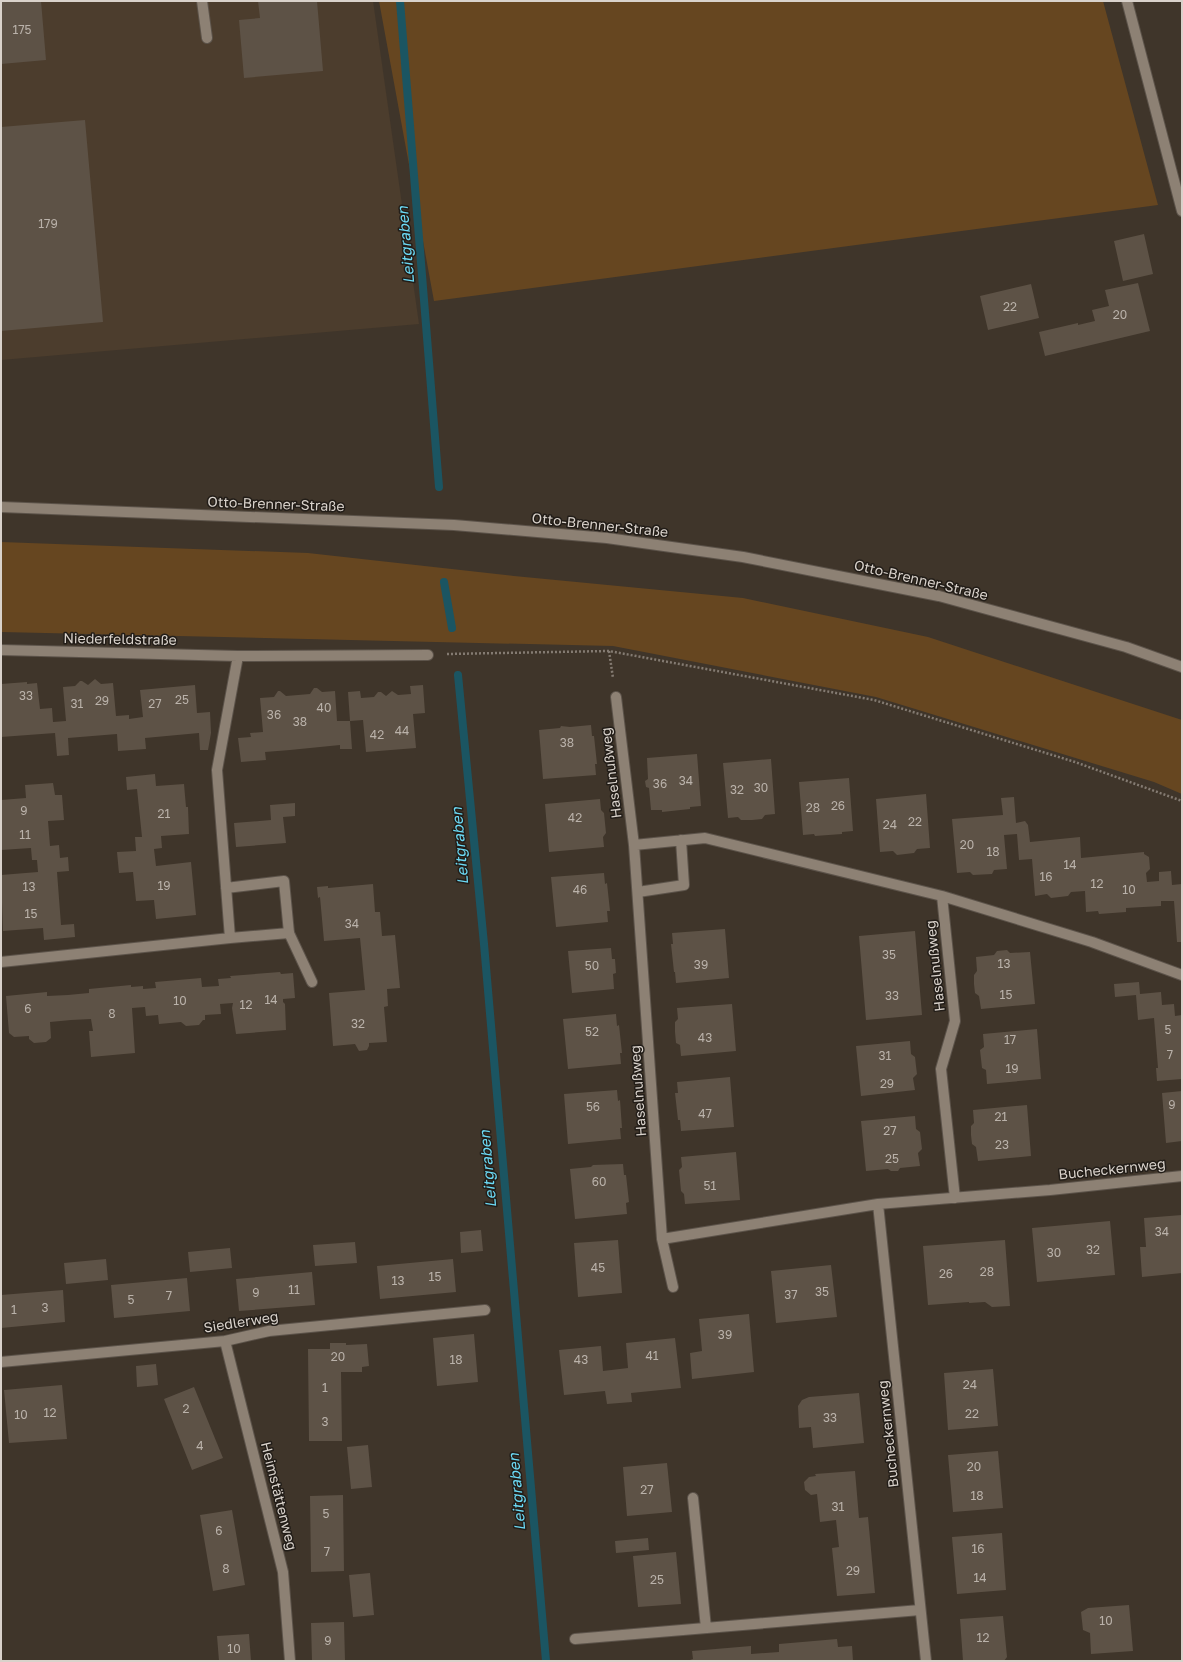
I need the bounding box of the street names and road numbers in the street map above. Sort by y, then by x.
street label: Otto-Brenner-Straße [207,493,345,514]
street label: Otto-Brenner-Straße [531,509,669,540]
street label: Otto-Brenner-Straße [852,556,990,603]
street label: Niederfeldstraße [63,629,177,648]
street label: Haselnußweg [596,727,625,820]
street label: Haselnußweg [921,920,948,1012]
street label: Haselnußweg [626,1045,649,1137]
street label: Bucheckernweg [1058,1154,1166,1183]
street label: Siedlerweg [202,1307,280,1336]
street label: Bucheckernweg [873,1380,902,1488]
street label: Heimstättenweg [258,1440,301,1552]

